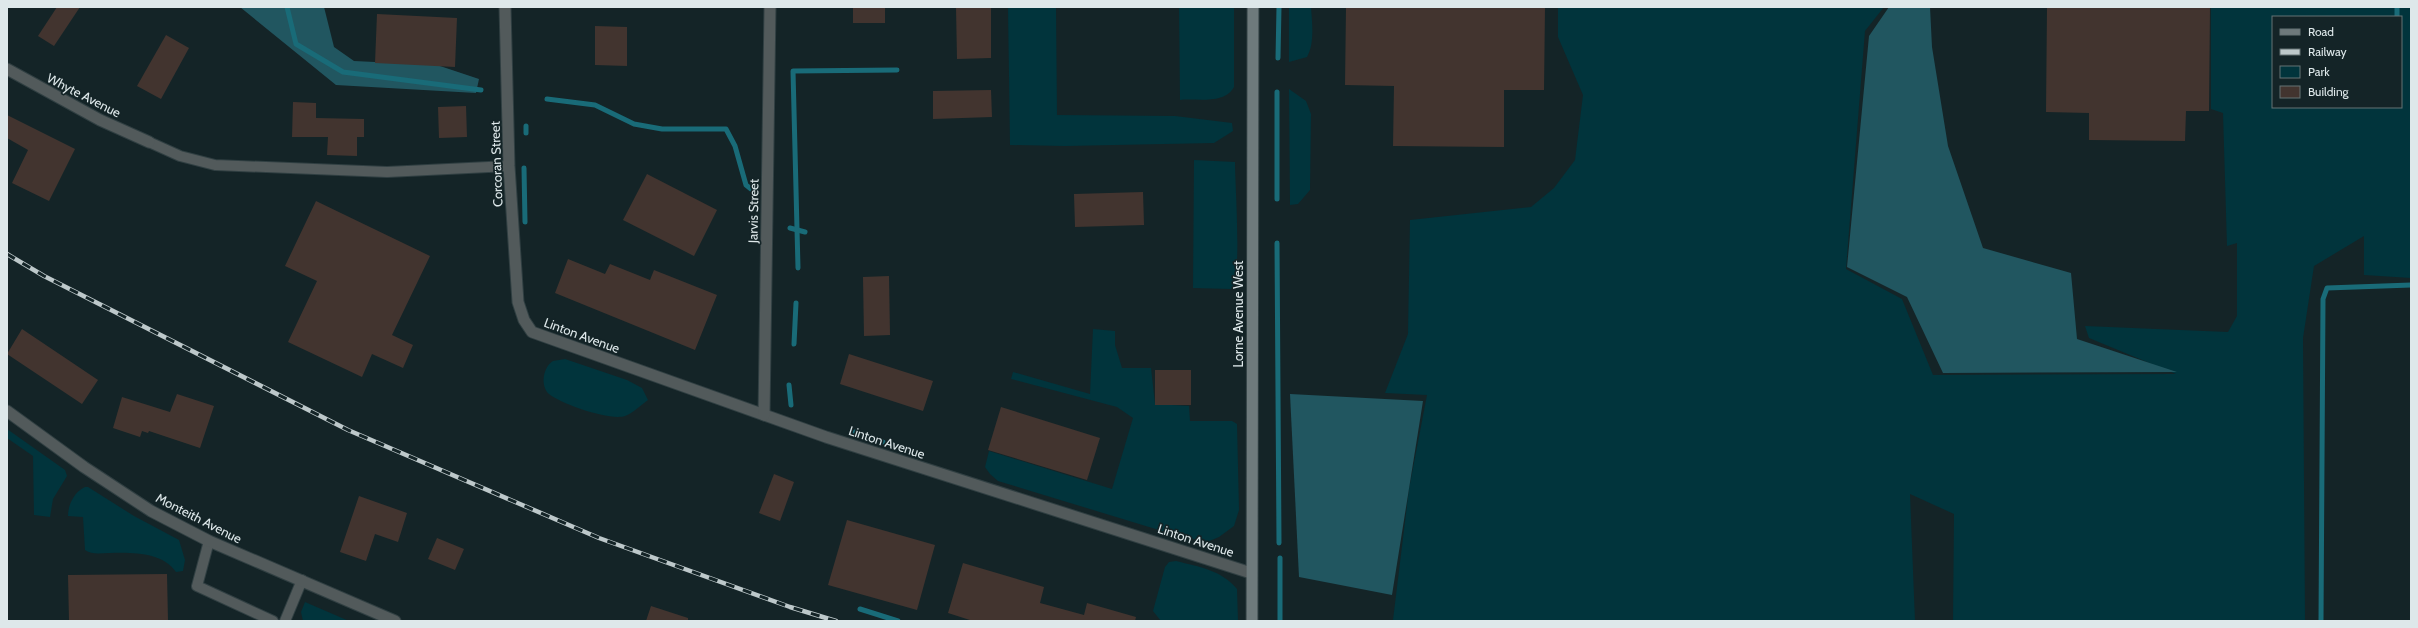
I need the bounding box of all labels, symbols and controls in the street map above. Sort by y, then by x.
legend [2272,16,2402,108]
text: Road [2308,24,2334,39]
text: Railway [2308,44,2346,59]
text: Park [2308,64,2330,79]
street label: Whyte Avenue [44,70,124,121]
text: Building [2308,84,2350,99]
street label: Corcoran Street [486,120,505,207]
street label: Jarvis Street [744,178,762,244]
street label: Lorne Avenue West [1230,260,1246,367]
street label: Linton Avenue [542,314,622,356]
street label: Linton Avenue [847,422,928,462]
street label: Monteith Avenue [153,490,245,547]
street label: Linton Avenue [1156,520,1237,560]

